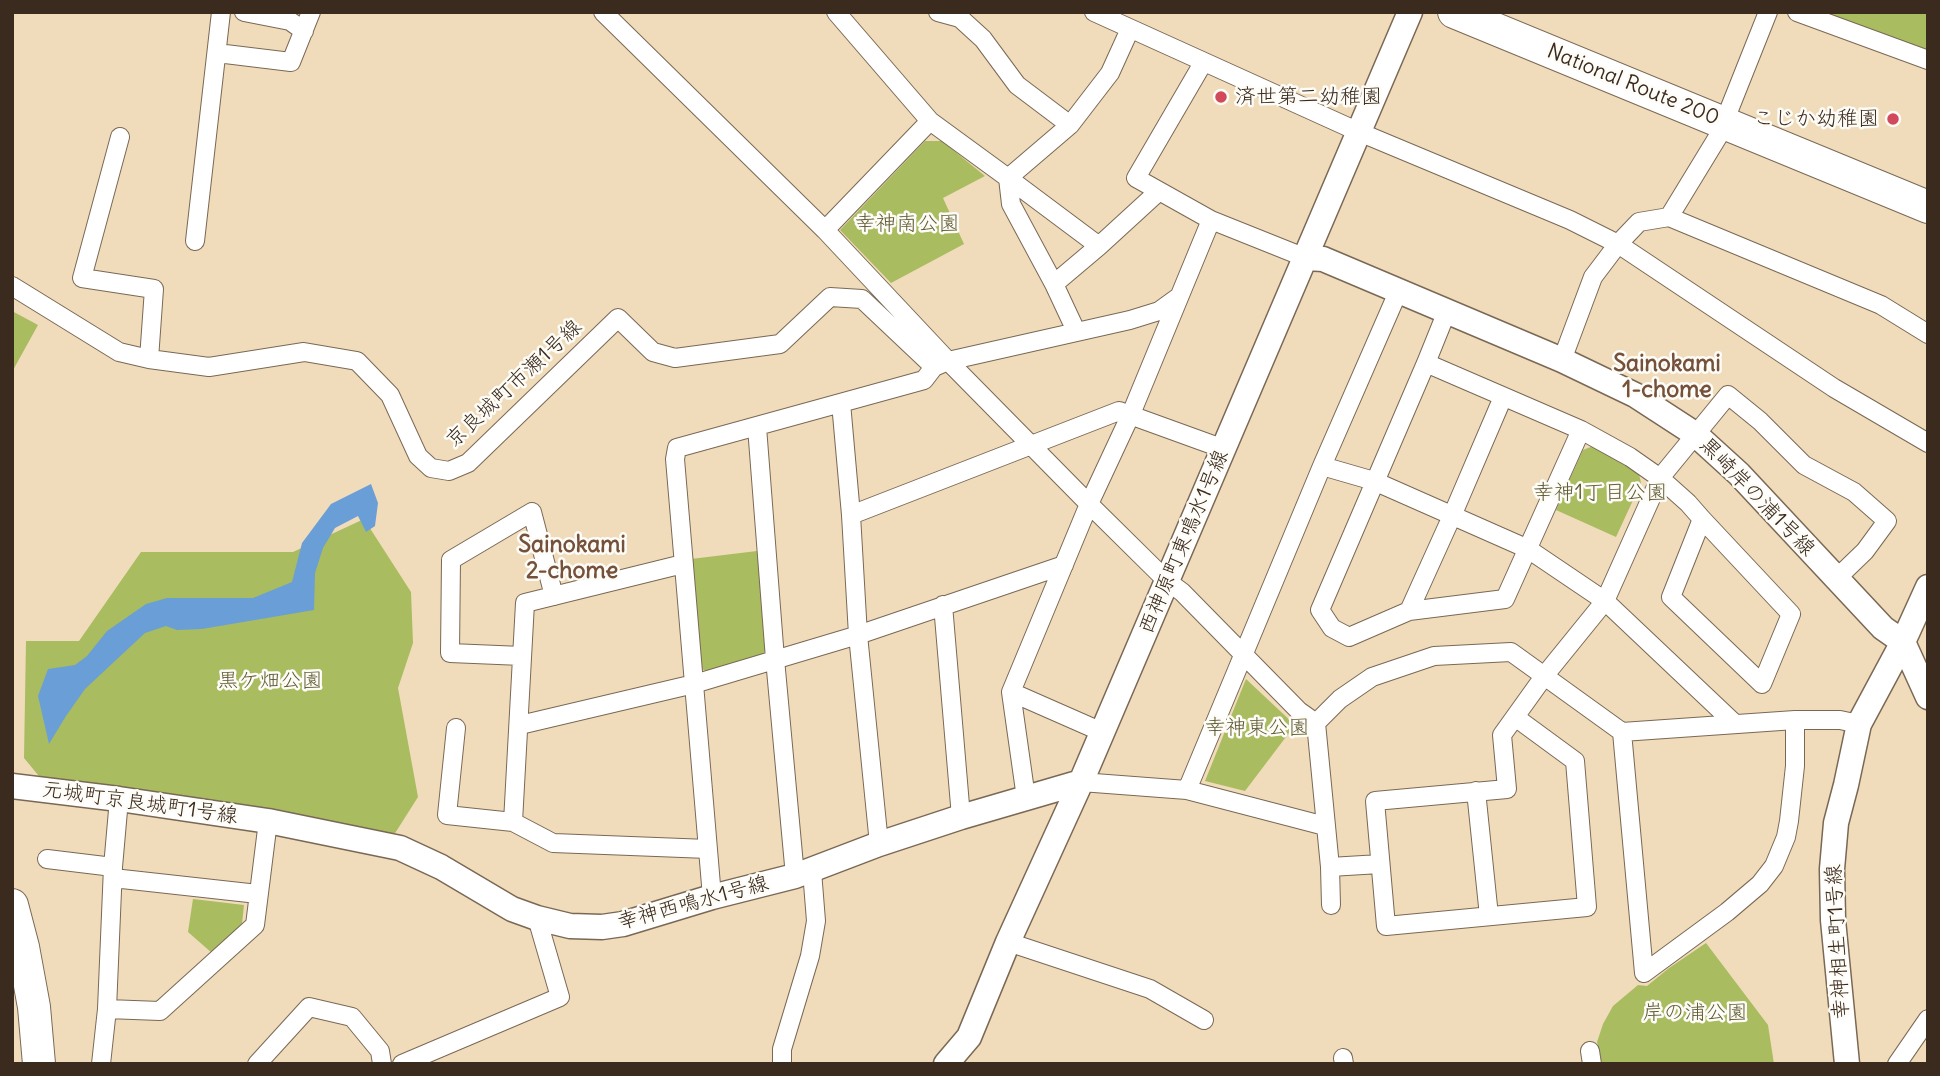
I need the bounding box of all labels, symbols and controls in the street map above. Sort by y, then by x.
street label: National Route 200 [1543,39,1723,131]
place label: 済世第二幼稚園 [1235,84,1382,110]
marker: 済世第二幼稚園 [1213,89,1229,105]
place label: こじか幼稚園 [1753,106,1879,132]
marker: こじか幼稚園 [1885,111,1901,127]
park label: 幸神南公園 [855,211,959,237]
street label: 京良城町市瀬1号線 [441,315,587,453]
district label: Sainokami 1-chome [1613,350,1721,404]
street label: 黒崎岸の浦1号線 [1694,432,1820,562]
street label: 西神原町東鳴水1号線 [1134,446,1234,638]
park label: 幸神1丁目公園 [1533,480,1667,506]
district label: Sainokami 2-chome [518,531,626,585]
park label: 黒ケ畑公園 [218,668,322,694]
park label: 幸神東公園 [1205,715,1309,741]
street label: 元城町京良城町1号線 [41,777,239,829]
street label: 幸神相生町1号線 [1821,864,1855,1020]
street label: 幸神西鳴水1号線 [615,871,771,935]
park label: 岸の浦公園 [1643,1000,1747,1026]

